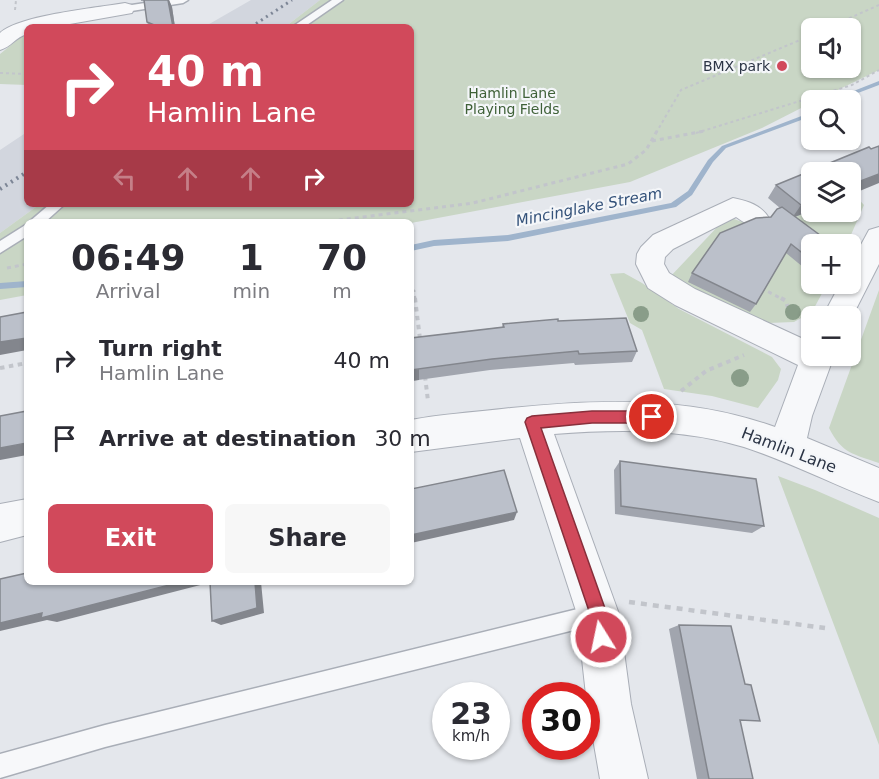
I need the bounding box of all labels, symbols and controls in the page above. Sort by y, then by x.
map controls [801,18,861,366]
button: sound [801,18,861,78]
text: 40 m [147,47,264,96]
icon: right [48,48,126,126]
place label: BMX park [703,58,771,74]
marker: BMX park [775,59,789,73]
park label: Hamlin Lane Playing Fields [465,85,559,117]
button: search [801,90,861,150]
text: Hamlin Lane [147,97,316,128]
icon: left [108,162,141,195]
icon: ahead [171,162,204,195]
icon: ahead [234,162,267,195]
icon: right [297,162,330,195]
button: layers [801,162,861,222]
water label: Mincinglake Stream [514,184,664,230]
button: + [801,234,861,294]
text: 06:49 [71,237,185,278]
text: 1 [239,237,264,278]
text: 70 [317,237,367,278]
text: Arrival [96,279,161,303]
text: min [232,279,270,303]
text: m [332,279,352,303]
button: − [801,306,861,366]
text: Turn right [99,336,222,361]
icon: right [48,344,81,377]
text: 40 m [334,348,390,373]
text: Hamlin Lane [99,361,224,385]
pin [626,391,677,442]
icon: arrive [635,400,668,433]
icon: arrive [48,422,81,455]
street label: Hamlin Lane [739,423,839,477]
text: Arrive at destination [99,426,356,451]
text: 30 m [374,426,431,451]
button: Exit [48,504,213,573]
button: Share [225,504,390,573]
position arrow [569,605,633,669]
speed limit sign: 30 [522,682,600,760]
text: 23 [450,696,492,731]
text: km/h [452,727,490,745]

